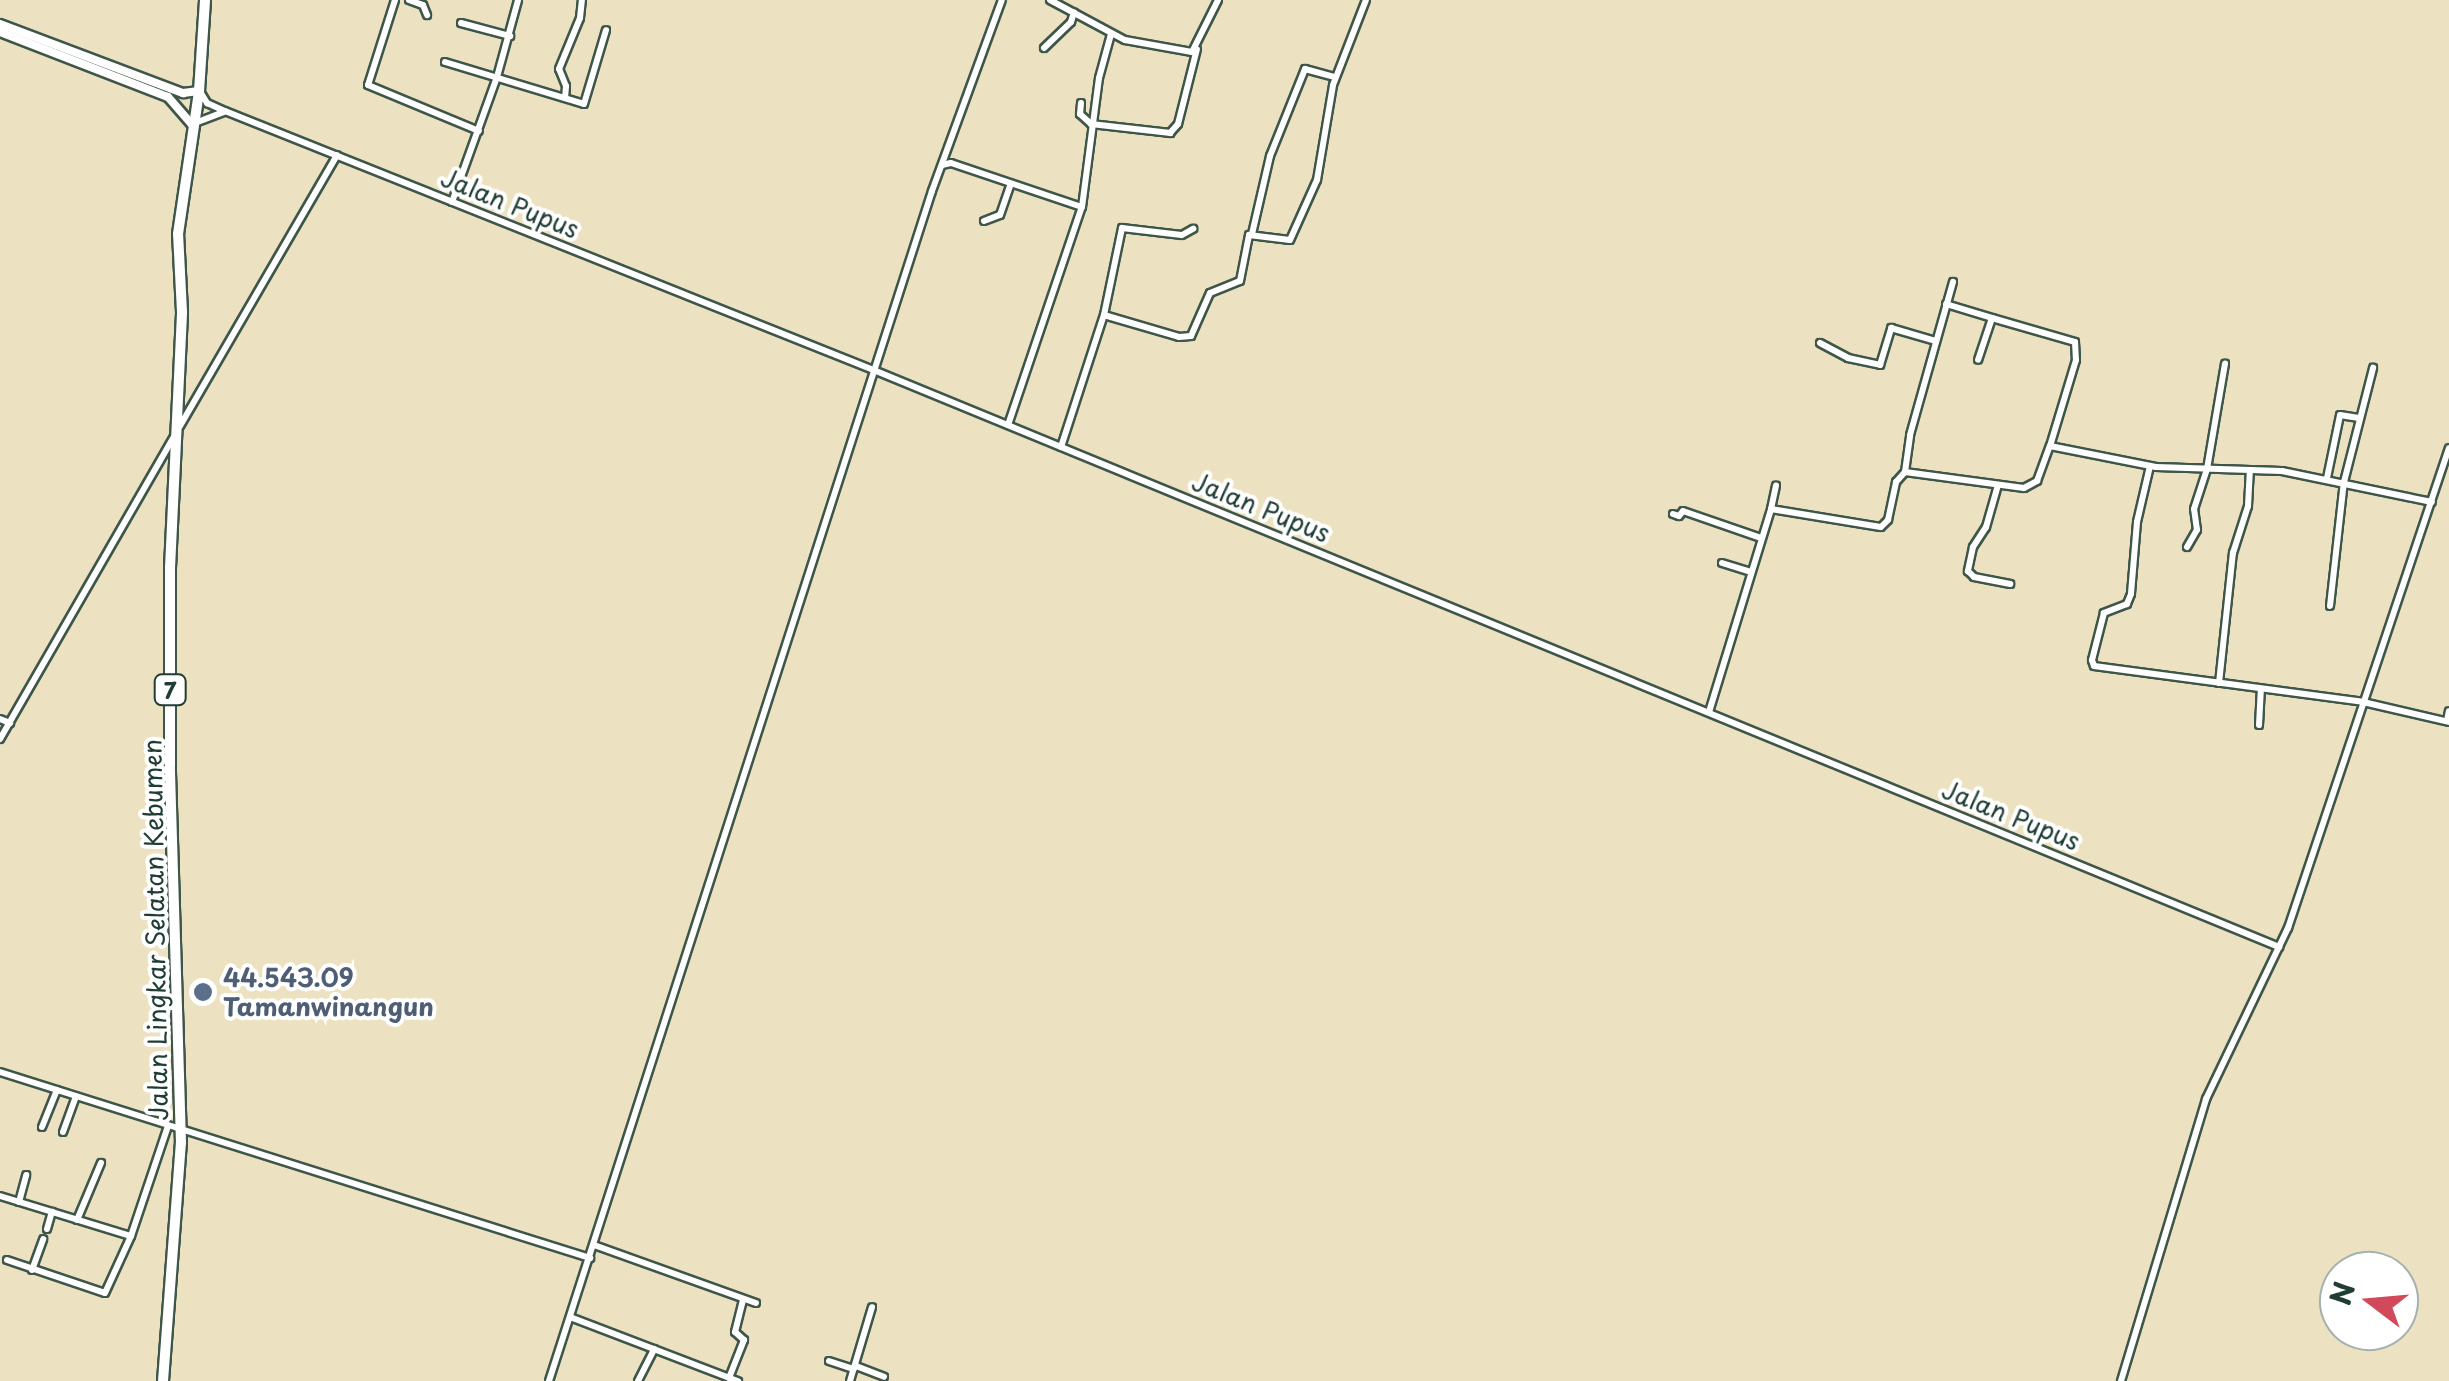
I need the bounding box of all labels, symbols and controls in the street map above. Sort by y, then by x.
street label: Jalan Pupus [437,162,583,244]
street label: Jalan Pupus [1188,466,1334,548]
road number: 7 [152,673,188,707]
street label: Jalan Lingkar Selatan Kebumen [137,737,173,1123]
street label: Jalan Pupus [1938,774,2084,856]
place label: 44.543.09 Tamanwinangun [223,963,434,1022]
marker: 44.543.09 Tamanwinangun [192,981,214,1003]
north arrow [2319,1251,2419,1351]
text: N [2318,1277,2365,1310]

